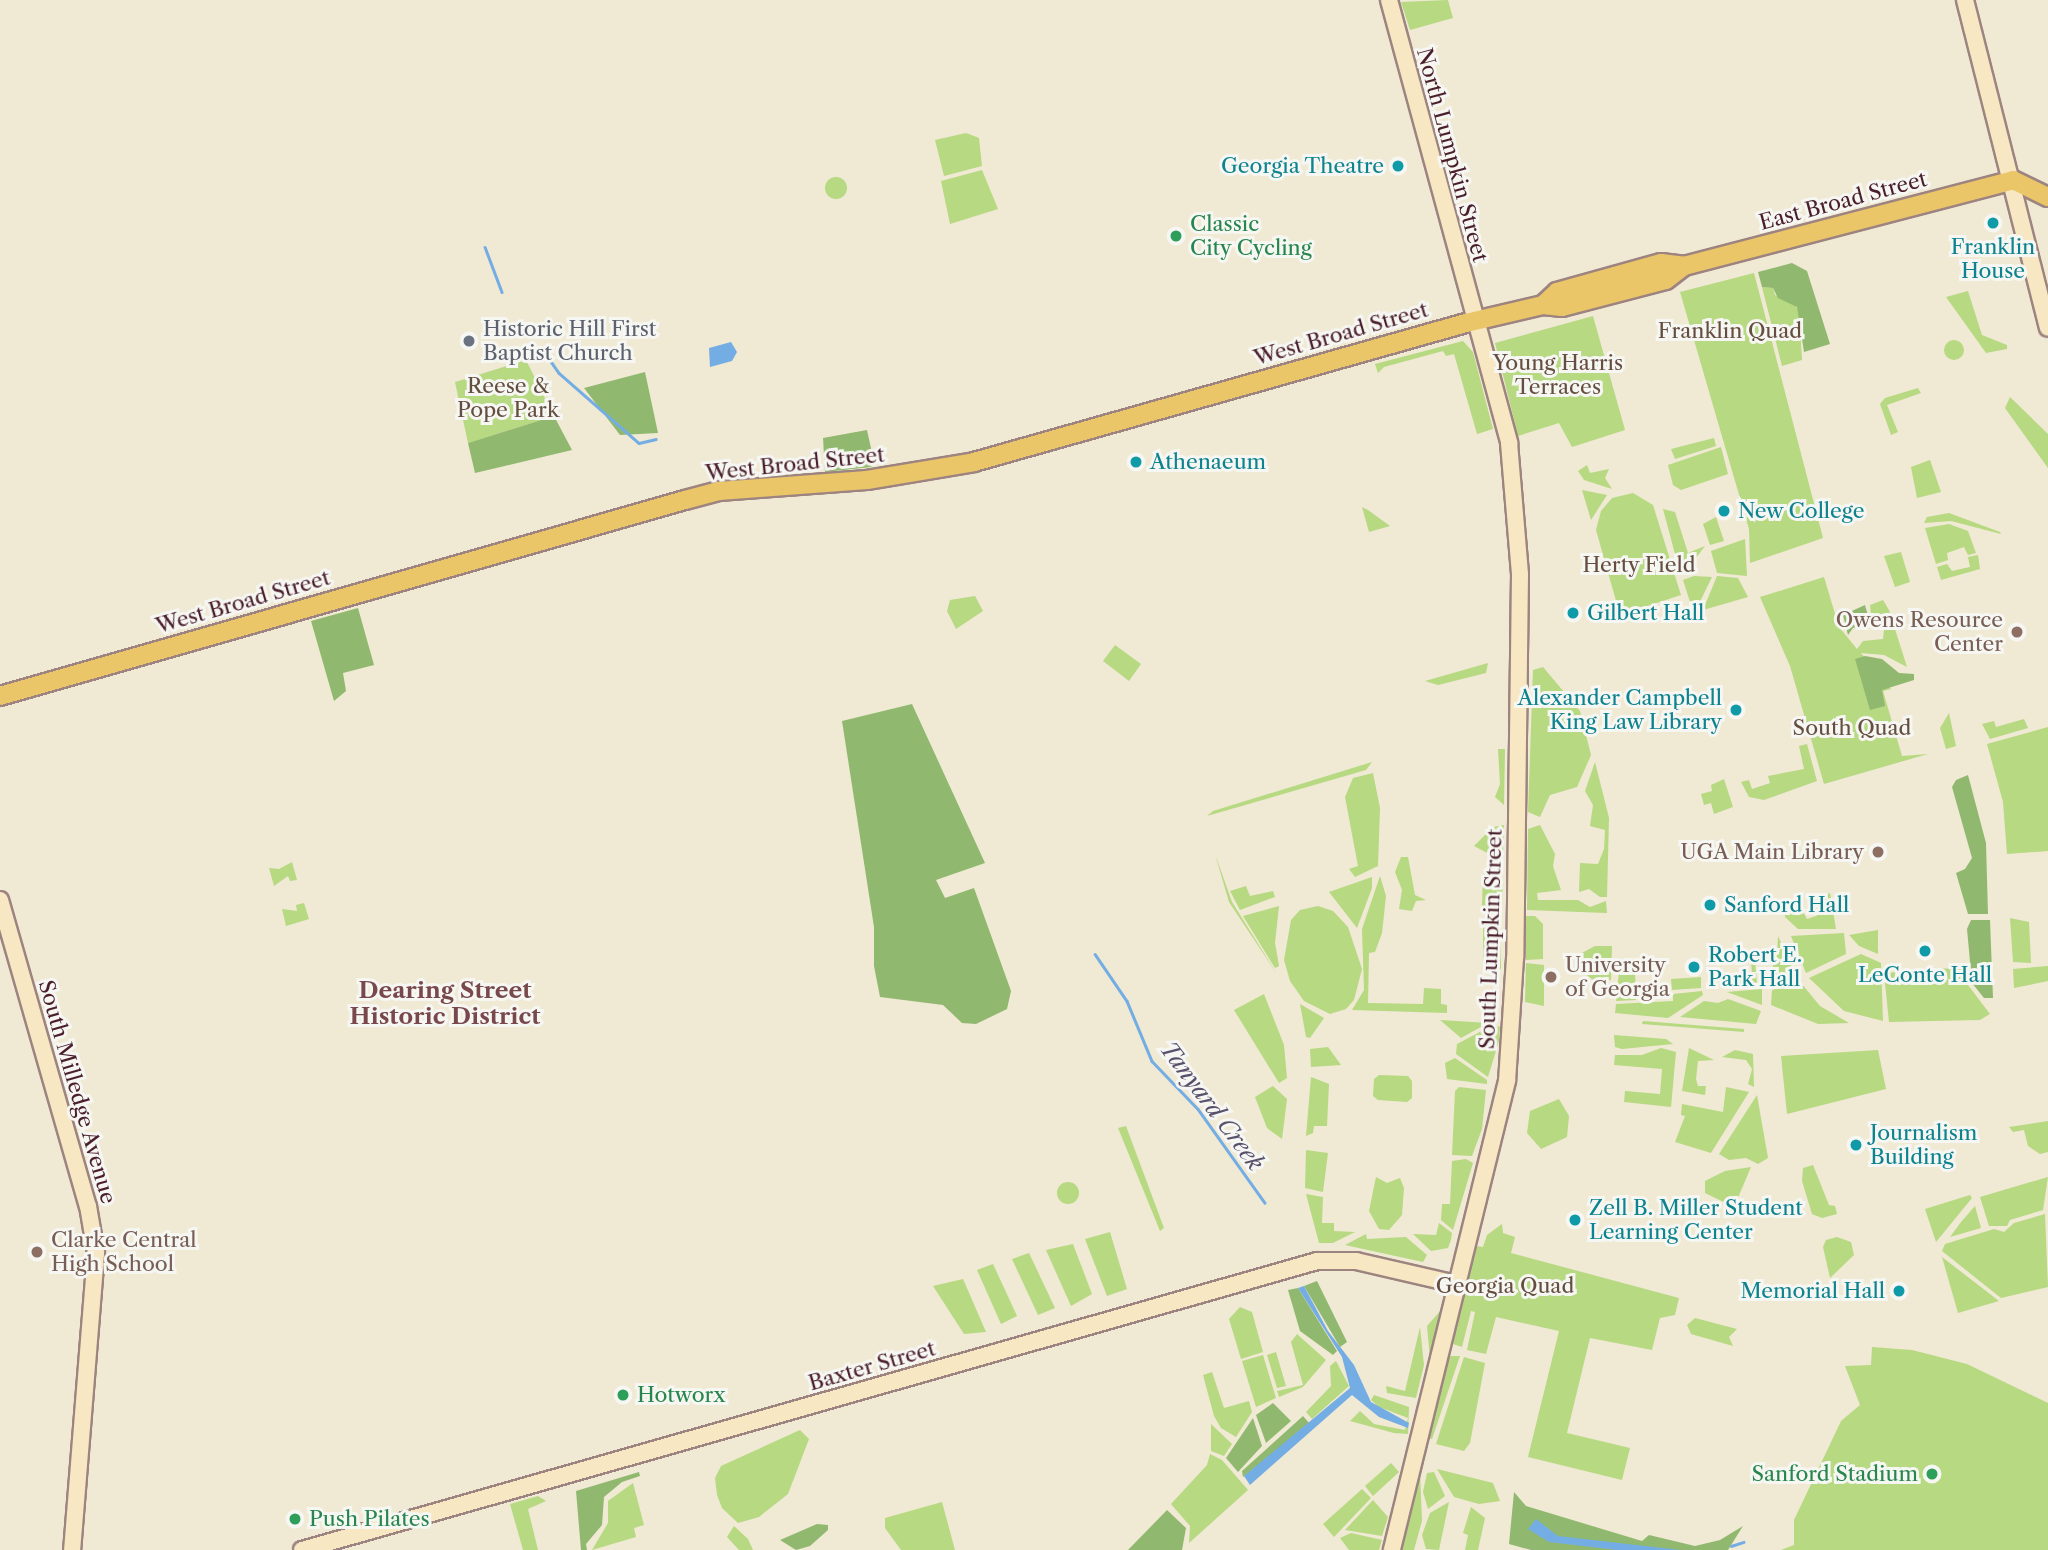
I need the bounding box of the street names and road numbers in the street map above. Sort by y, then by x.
street label: North Lumpkin Street [1411,45,1493,265]
street label: East Broad Street [1756,166,1930,236]
street label: West Broad Street [1251,297,1431,371]
street label: West Broad Street [704,442,886,486]
street label: West Broad Street [153,565,333,639]
street label: South Lumpkin Street [1475,828,1507,1050]
street label: South Milledge Avenue [33,977,121,1207]
street label: Baxter Street [806,1336,938,1396]

